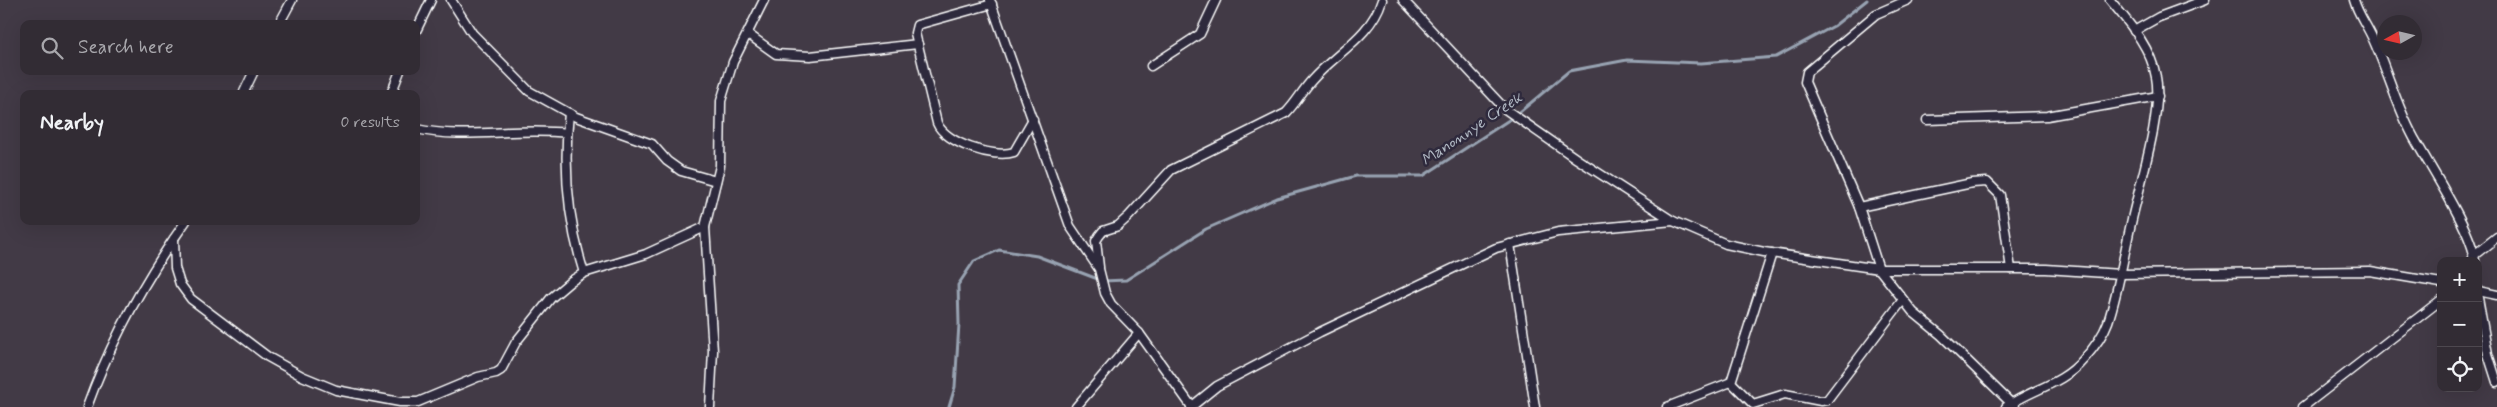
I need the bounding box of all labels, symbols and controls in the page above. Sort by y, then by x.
north arrow [2377,15,2422,60]
search box [20,20,420,75]
icon: search [38,34,66,62]
text: Search here [78,35,174,60]
water label: Manonnye Creek [1417,87,1527,171]
text: Nearby [40,109,104,137]
text: 0 results [340,112,400,133]
map controls [2437,257,2482,392]
button: + [2437,257,2482,302]
button: − [2437,302,2482,347]
button: locate [2437,347,2482,392]

